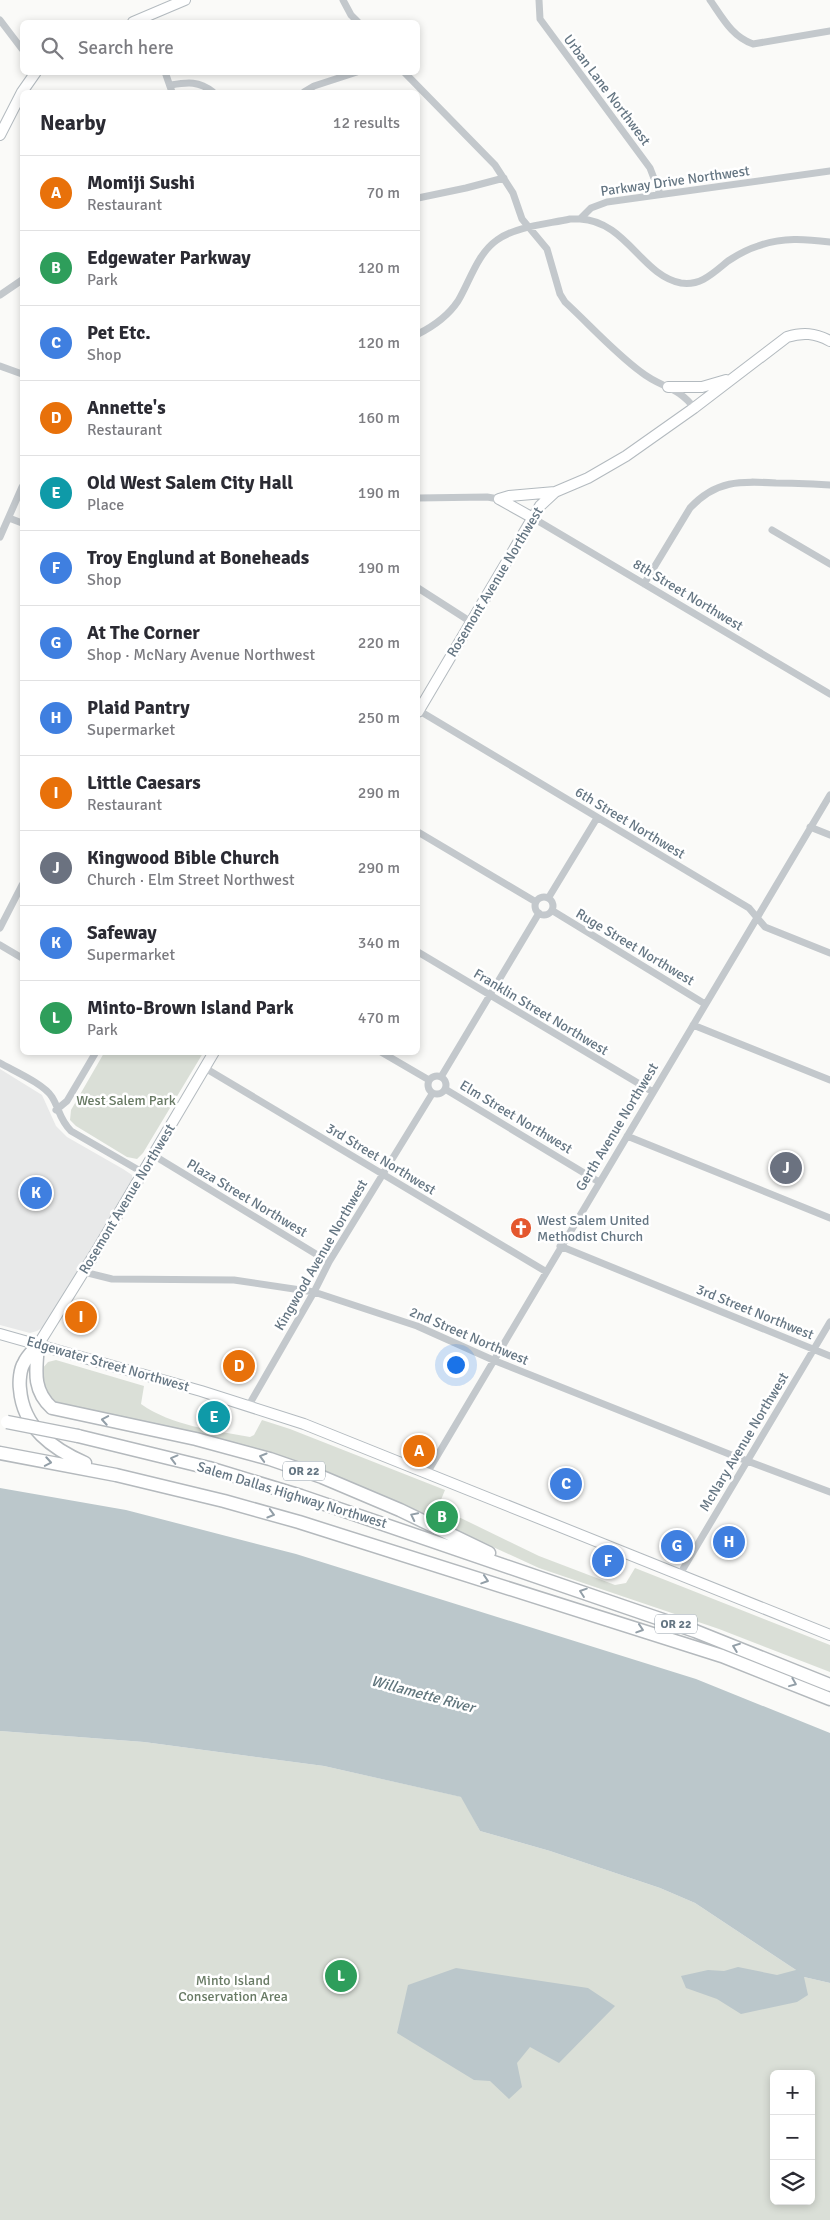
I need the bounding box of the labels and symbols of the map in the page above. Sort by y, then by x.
street label: Urban Lane Northwest [560,31,654,149]
street label: Parkway Drive Northwest [599,162,751,200]
street label: Rosemont Avenue Northwest [443,504,547,660]
street label: 8th Street Northwest [630,555,746,635]
street label: 6th Street Northwest [572,783,688,863]
street label: Ruge Street Northwest [573,905,697,989]
street label: Franklin Street Northwest [471,965,612,1059]
street label: Gerth Avenue Northwest [572,1060,662,1194]
street label: Elm Street Northwest [457,1077,575,1157]
park label: West Salem Park [76,1092,176,1109]
street label: 3rd Street Northwest [323,1119,439,1199]
street label: Rosemont Avenue Northwest [75,1121,179,1277]
pin: J [770,1149,802,1187]
street label: Plaza Street Northwest [184,1155,310,1241]
pin: K [20,1174,52,1212]
street label: Kingwood Avenue Northwest [271,1176,371,1334]
place label: West Salem United Methodist Church [537,1212,649,1245]
church icon: West Salem United Methodist Church [509,1216,533,1240]
street label: 3rd Street Northwest [694,1281,816,1343]
pin: I [65,1298,97,1336]
street label: 2nd Street Northwest [407,1303,531,1369]
street label: Edgewater Street Northwest [25,1333,191,1395]
pin: D [223,1347,255,1385]
your location [443,1352,469,1378]
street label: McNary Avenue Northwest [696,1369,792,1515]
pin: E [198,1398,230,1436]
one-way arrow [100,1415,109,1426]
pin: A [403,1432,435,1470]
one-way arrow [258,1452,267,1463]
one-way arrow [169,1454,178,1465]
one-way arrow [44,1456,52,1466]
street label: Salem Dallas Highway Northwest [195,1458,389,1532]
road number: OR 22 [283,1462,325,1480]
pin: C [550,1465,582,1503]
pin: B [426,1498,458,1536]
one-way arrow [267,1508,275,1519]
one-way arrow [410,1512,419,1523]
pin: H [713,1523,745,1561]
pin: G [661,1527,693,1565]
pin: F [592,1542,624,1580]
one-way arrow [480,1574,489,1584]
one-way arrow [579,1588,588,1598]
road number: OR 22 [655,1615,697,1634]
one-way arrow [635,1624,643,1634]
one-way arrow [732,1643,741,1653]
water label: Willamette River [369,1672,479,1717]
one-way arrow [788,1677,797,1688]
pin: L [325,1957,357,1995]
park label: Minto Island Conservation Area [178,1972,288,2005]

